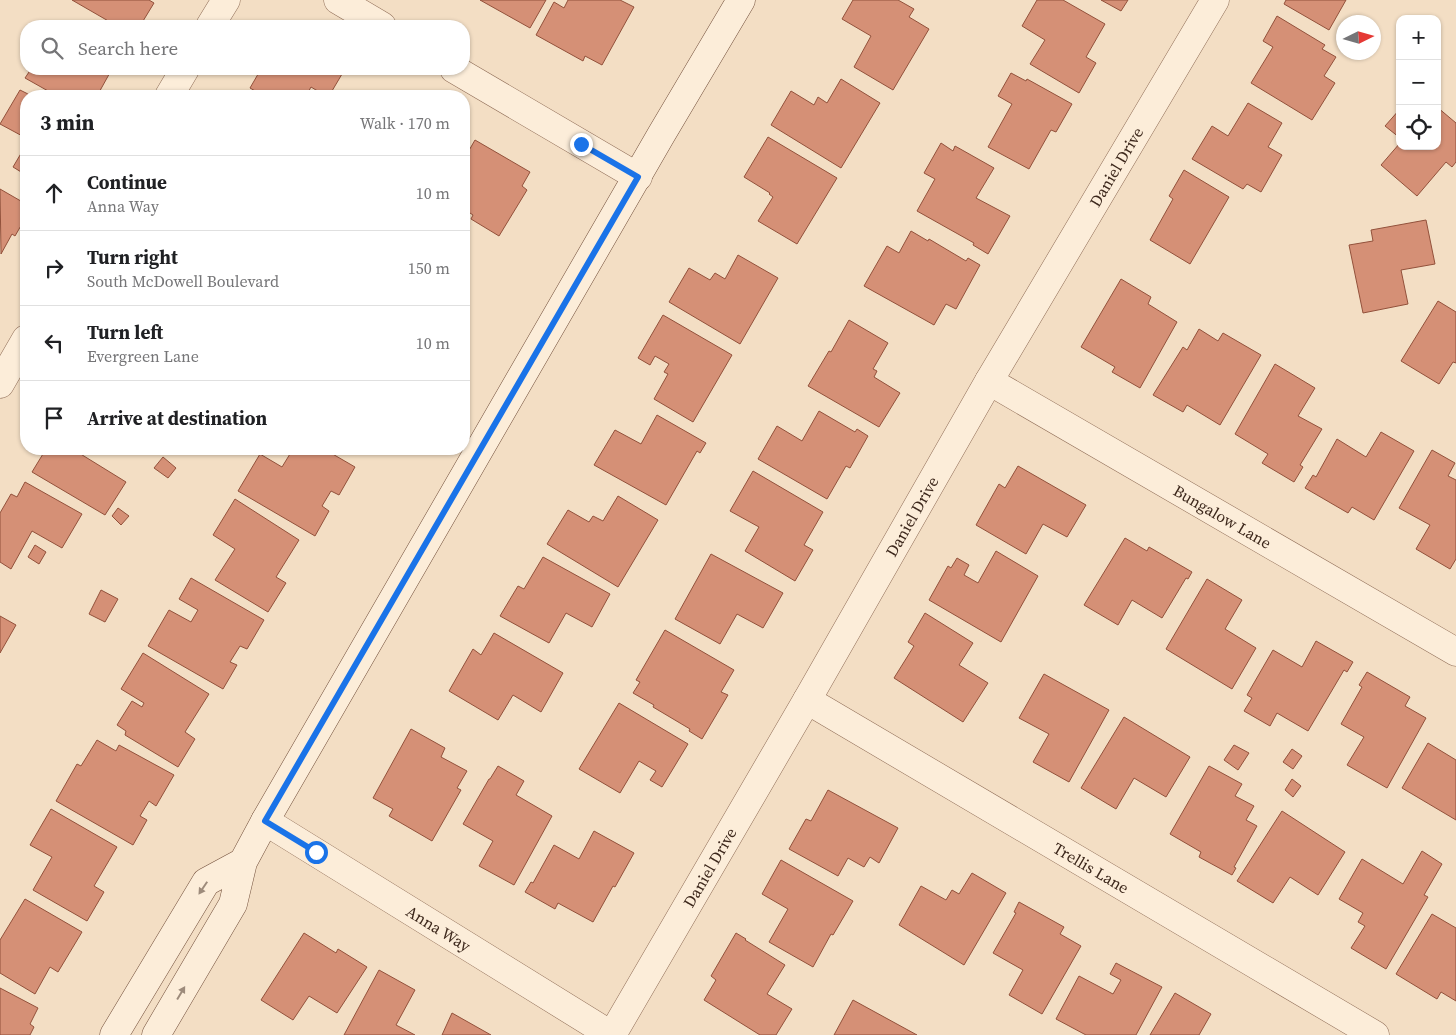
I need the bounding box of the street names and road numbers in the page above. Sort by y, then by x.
street label: Daniel Drive [1084,123,1148,211]
street label: Daniel Drive [880,472,943,561]
street label: Bungalow Lane [1169,479,1276,554]
street label: Daniel Drive [678,823,742,911]
street label: Trellis Lane [1049,837,1133,899]
street label: Anna Way [402,900,476,957]

